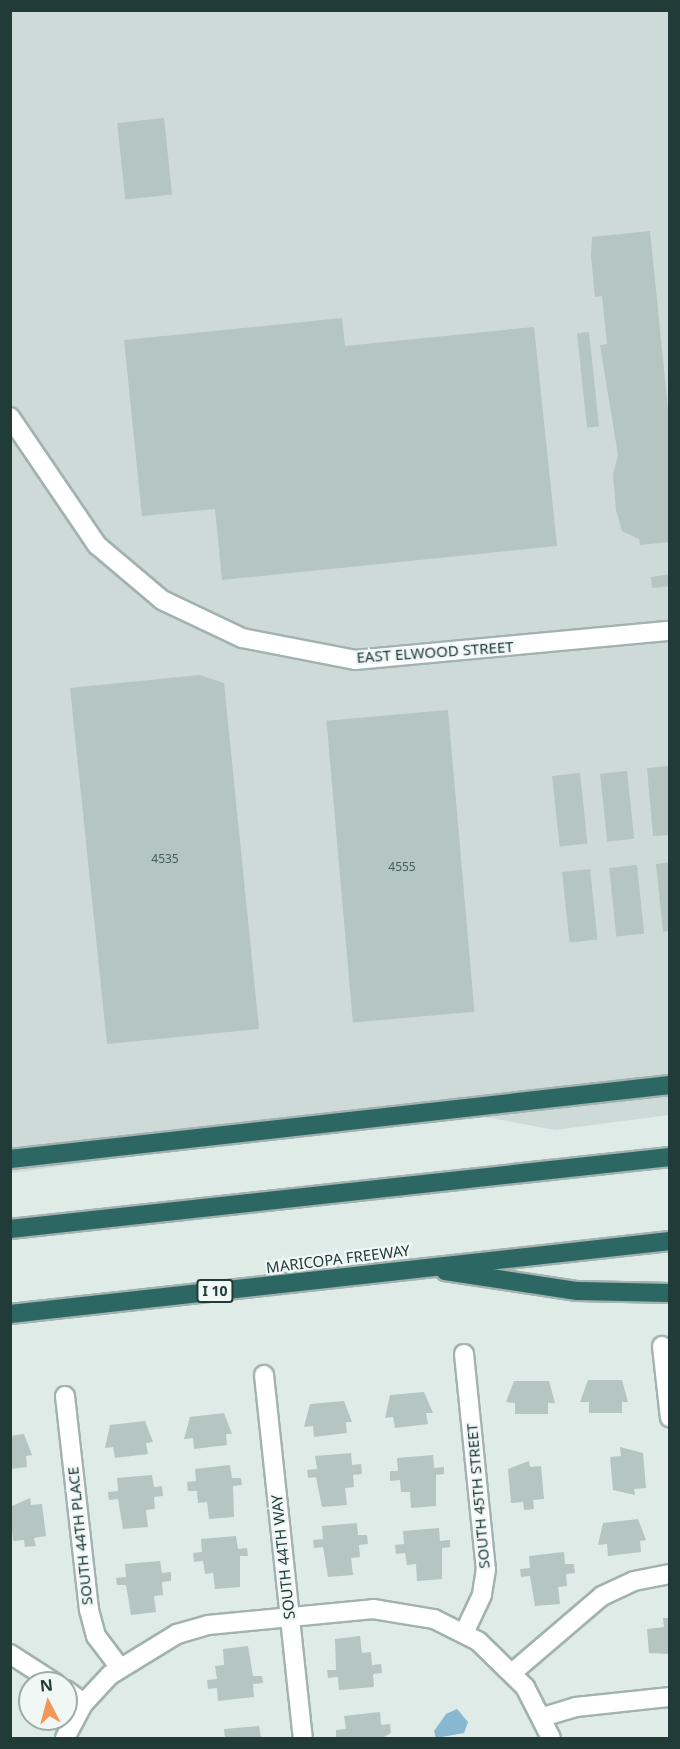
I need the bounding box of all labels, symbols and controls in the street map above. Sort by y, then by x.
street label: EAST ELWOOD STREET [356,638,514,666]
house number: 4535 [151,852,179,866]
house number: 4555 [388,860,416,874]
street label: MARICOPA FREEWAY [265,1241,411,1277]
road number: I 10 [196,1280,234,1302]
street label: SOUTH 45TH STREET [463,1423,493,1569]
street label: SOUTH 44TH PLACE [64,1466,96,1606]
street label: SOUTH 44TH WAY [268,1494,298,1620]
north arrow [18,1671,78,1731]
text: N [39,1673,54,1697]

